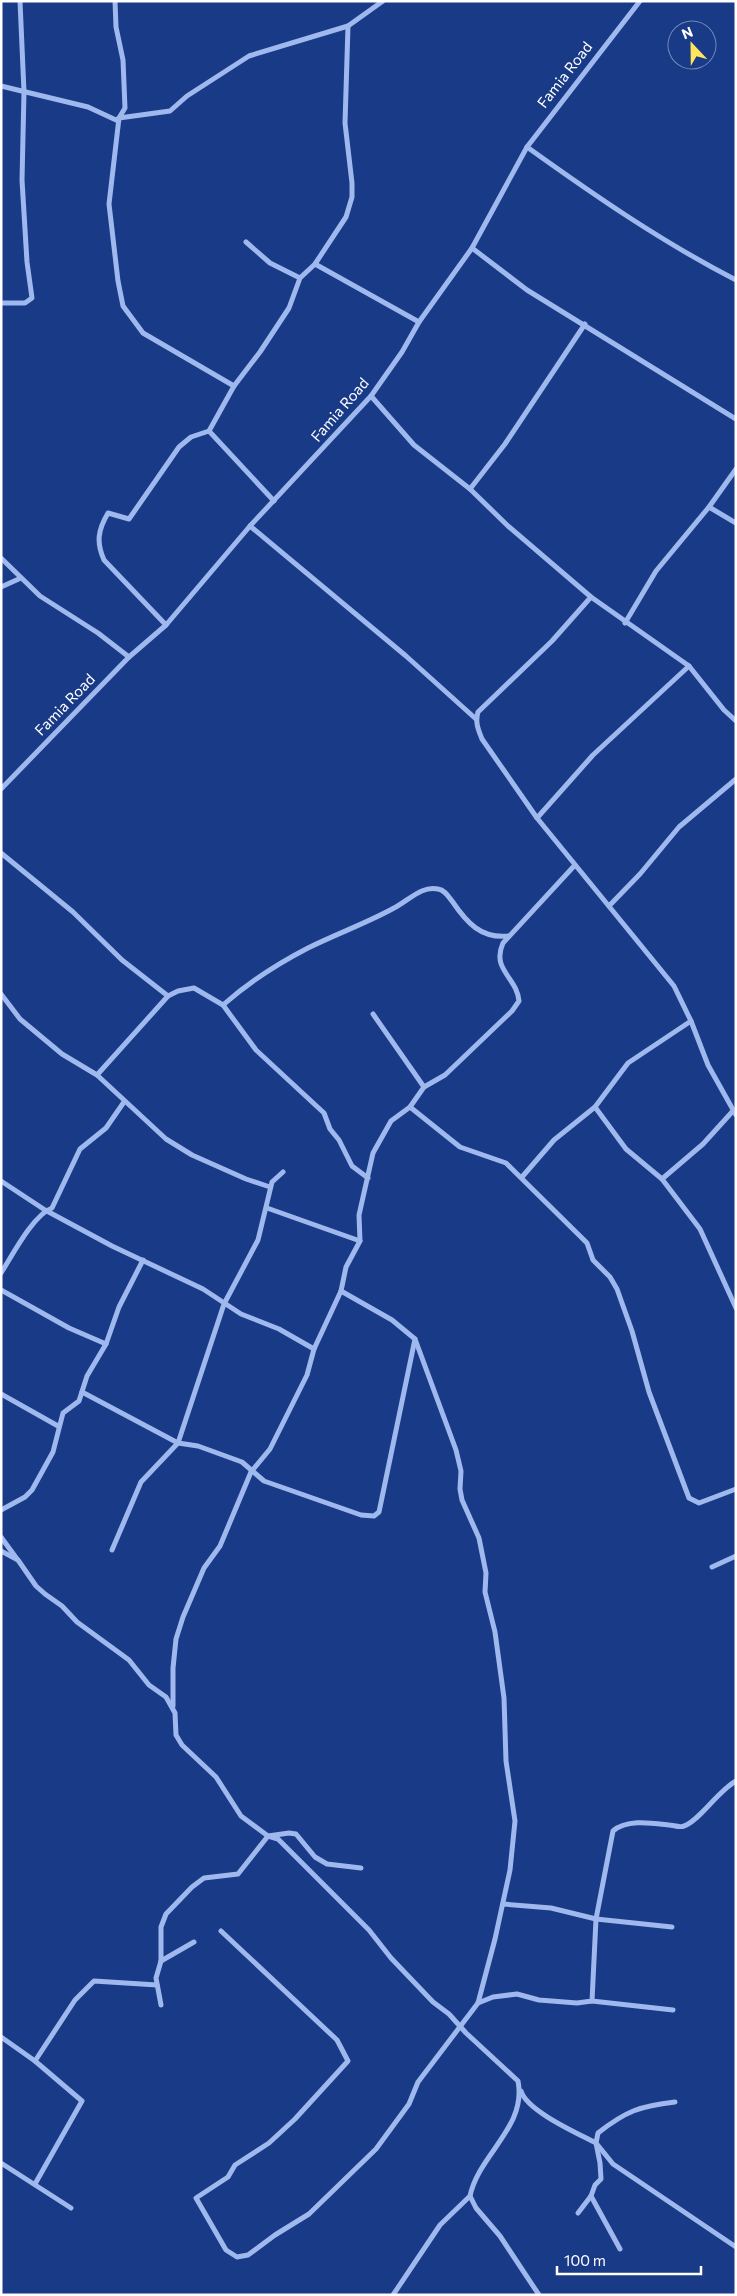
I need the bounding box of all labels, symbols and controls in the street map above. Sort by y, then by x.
north arrow [667,20,717,70]
text: N [679,23,695,42]
street label: Famia Road [533,38,596,111]
street label: Famia Road [307,374,372,445]
street label: Famia Road [30,670,98,739]
scale bar [557,2244,701,2276]
text: 100 m [564,2251,606,2269]

